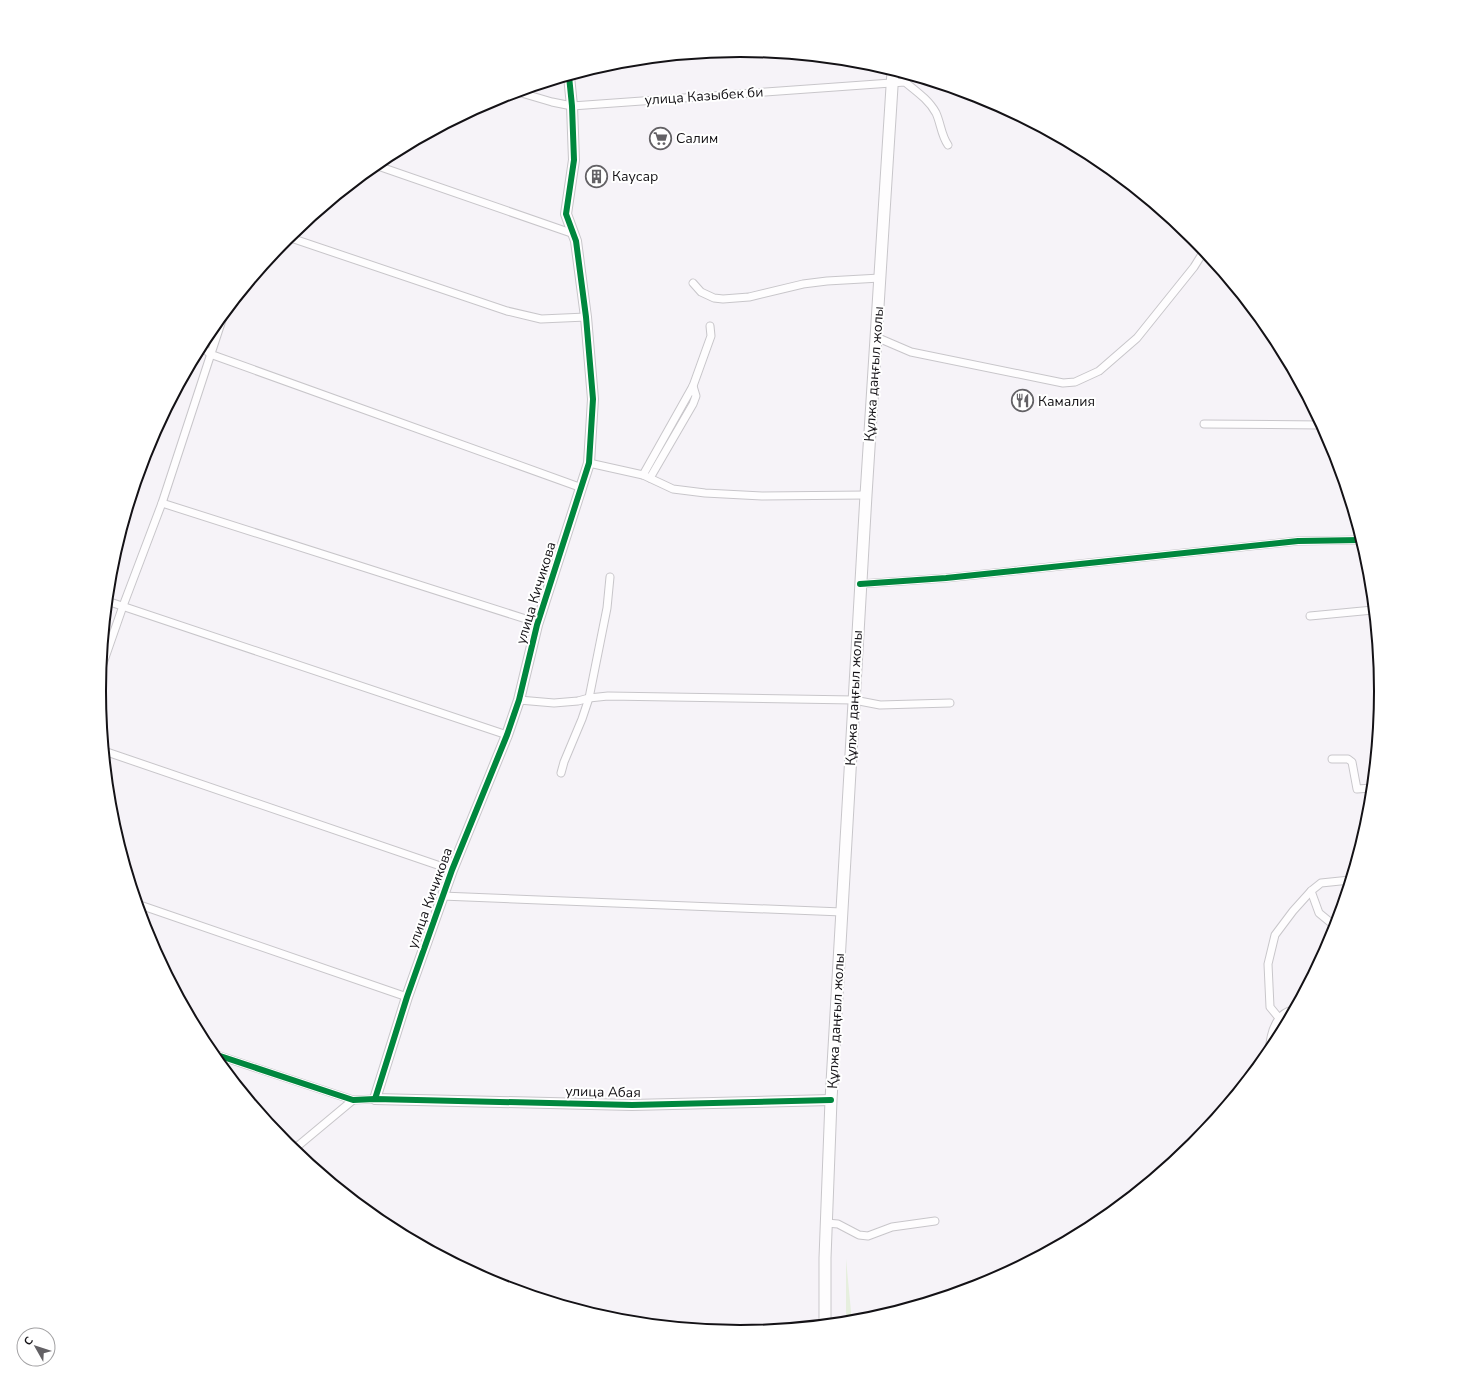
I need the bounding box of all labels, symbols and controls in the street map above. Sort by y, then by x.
street label: улица Казыбек би [644,82,764,110]
supermarket icon: Салим [648,125,674,151]
place label: Салим [676,129,718,148]
building icon: Каусар [583,163,609,189]
place label: Каусар [612,167,658,186]
street label: Құлжа даңғыл жолы [860,306,888,442]
restaurant icon: Камалия [1010,388,1036,414]
place label: Камалия [1038,392,1095,411]
street label: улица Кичикова [511,539,561,647]
street label: Құлжа даңғыл жолы [841,630,867,766]
street label: улица Кичикова [403,845,457,951]
street label: Құлжа даңғыл жолы [823,953,849,1089]
street label: улица Абая [565,1082,641,1102]
north arrow [16,1327,56,1367]
text: С [20,1333,37,1349]

